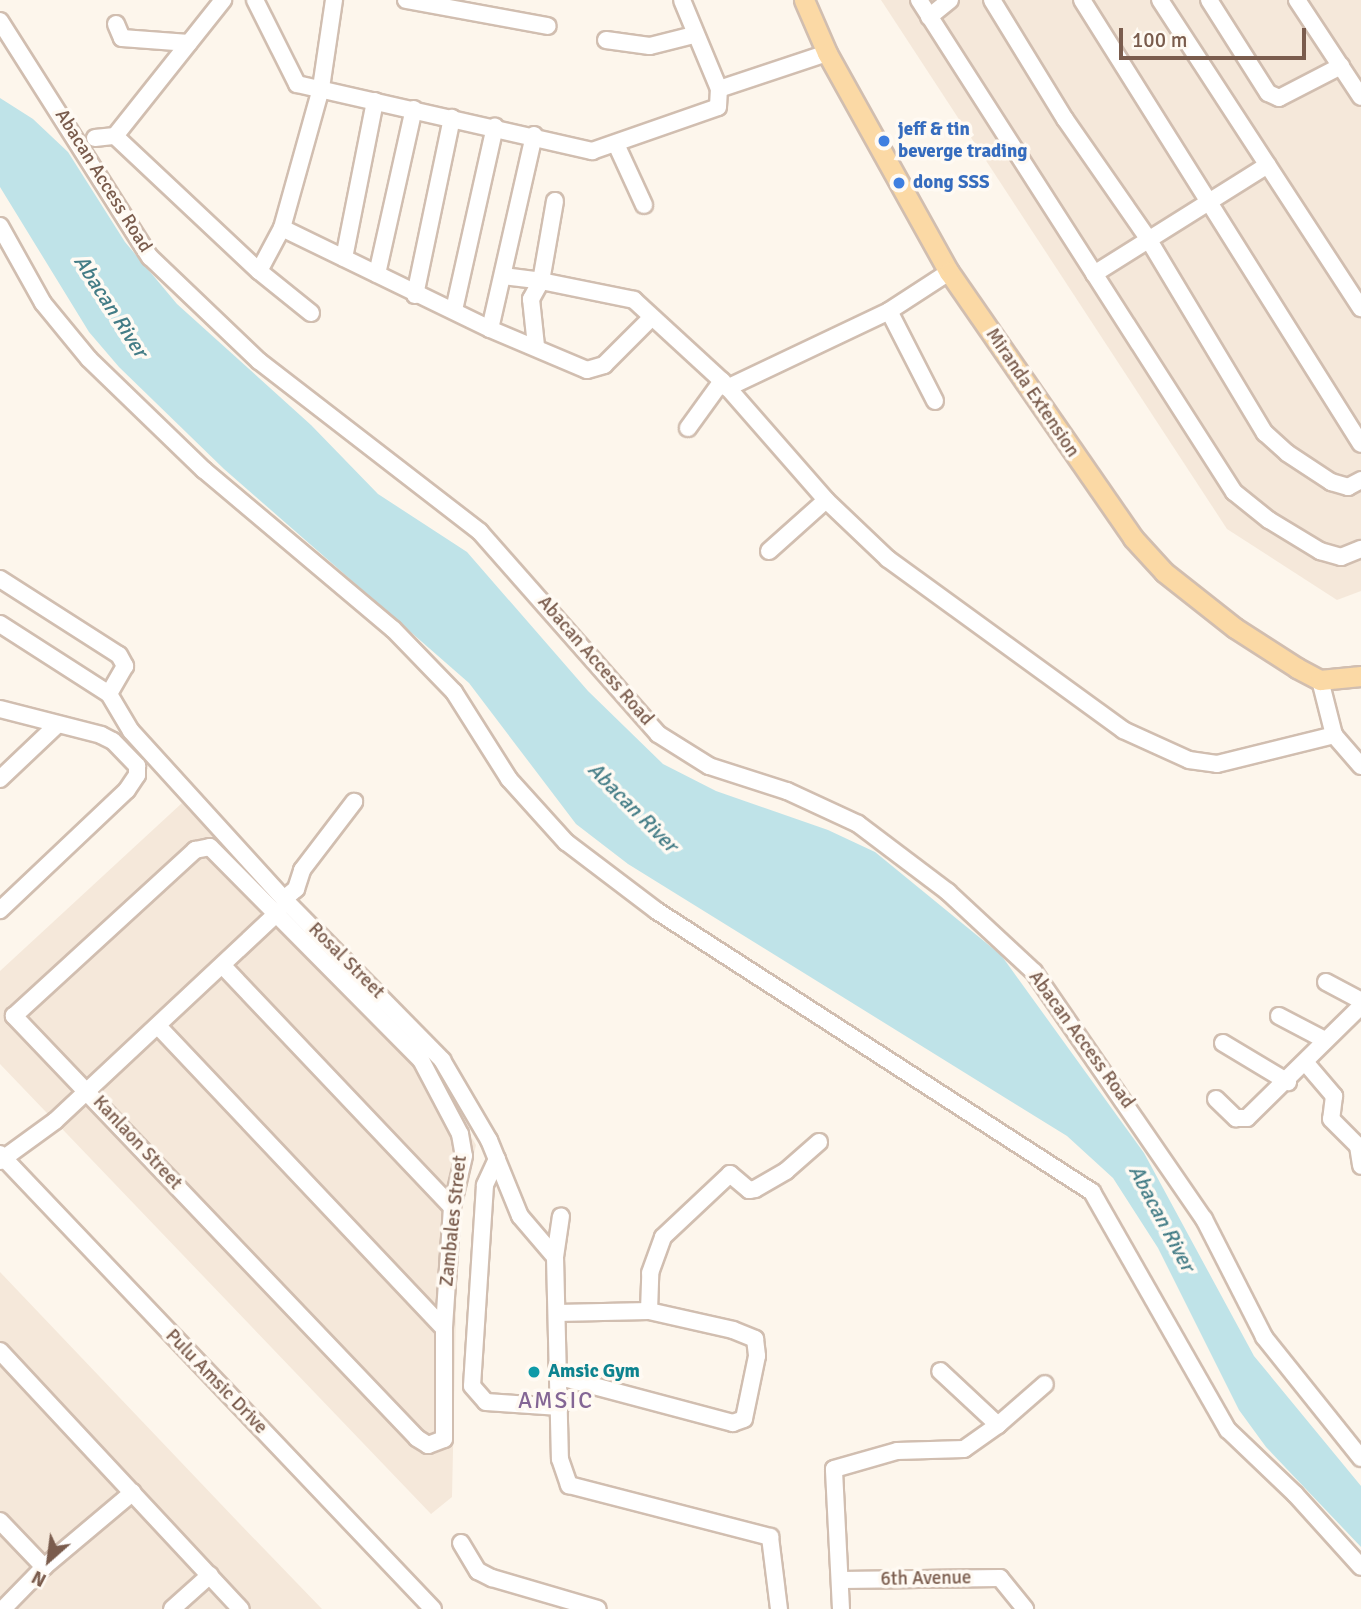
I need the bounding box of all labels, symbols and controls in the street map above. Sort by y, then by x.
scale bar [1123,14,1310,58]
text: 100 m [1132,27,1187,53]
street label: Abacan Access Road [50,105,156,257]
place label: jeff & tin beverge trading [898,119,1028,163]
marker: jeff & tin beverge trading [876,133,892,149]
place label: dong SSS [913,172,990,194]
marker: dong SSS [891,175,907,191]
water label: Abacan River [69,250,153,362]
street label: Miranda Extension [980,324,1084,462]
street label: Abacan Access Road [532,591,658,731]
water label: Abacan River [583,757,683,857]
street label: Rosal Street [303,918,389,1004]
street label: Abacan Access Road [1023,967,1139,1113]
street label: Kanlaon Street [88,1091,186,1195]
street label: Zambales Street [436,1154,472,1288]
water label: Abacan River [1123,1161,1201,1275]
street label: Pulu Amsic Drive [160,1325,272,1439]
place label: Amsic Gym [548,1361,640,1383]
marker: Amsic Gym [526,1364,542,1380]
district label: AMSIC [519,1387,593,1415]
north arrow [14,1525,84,1595]
text: N [28,1565,51,1592]
street label: 6th Avenue [880,1567,972,1591]

